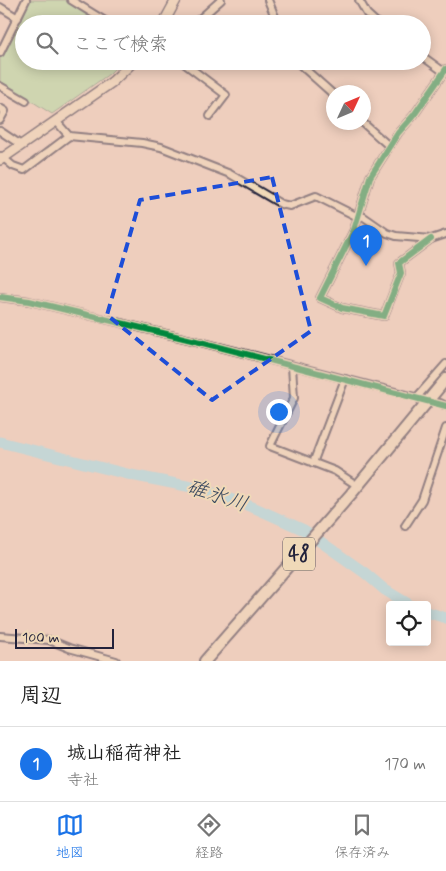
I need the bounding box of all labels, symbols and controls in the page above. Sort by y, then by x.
search box [15,15,431,70]
icon: search [33,29,61,57]
text: ここで検索 [73,32,168,57]
north arrow [326,85,371,130]
pin: 1 [350,225,382,266]
your location [266,399,292,425]
water label: 碓氷川 [183,473,251,519]
road number: 48 [283,538,315,570]
map controls [386,601,431,646]
button: locate [386,601,431,646]
scale bar [15,626,114,649]
text: 100 m [22,629,60,647]
text: 周辺 [20,682,62,710]
text: 城山稲荷神社 [67,741,181,766]
text: 1 [32,754,40,775]
text: 170 m [384,754,426,775]
text: 寺社 [67,770,99,791]
tab: 地図 [56,811,84,862]
tab: 経路 [195,811,223,862]
tab: 保存済み [334,811,390,862]

